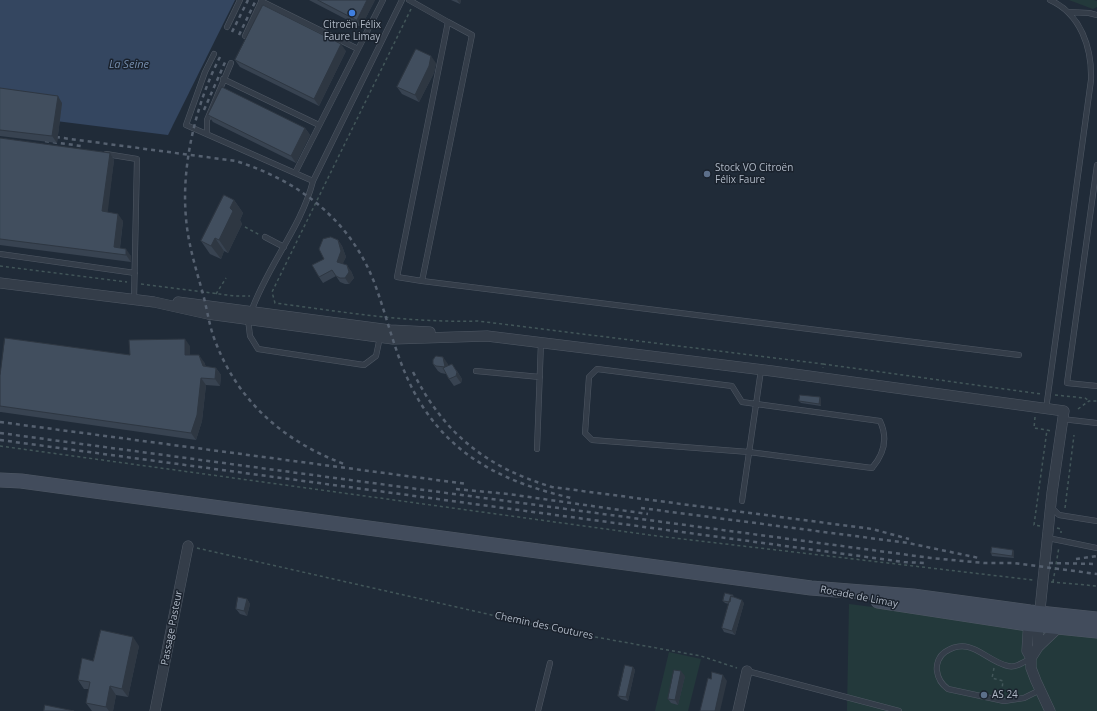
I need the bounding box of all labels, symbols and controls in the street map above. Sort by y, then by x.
marker: Citroën Félix Faure Limay [347,8,357,18]
place label: Citroën Félix Faure Limay [323,19,381,42]
water label: La Seine [109,58,149,72]
place label: Stock VO Citroën Félix Faure [715,162,793,186]
marker: Stock VO Citroën Félix Faure [702,169,712,179]
street label: Rocade de Limay [819,584,899,610]
street label: Passage Pasteur [159,590,185,666]
street label: Chemin des Coutures [494,610,594,642]
place label: AS 24 [992,689,1018,701]
marker: AS 24 [979,690,989,700]

